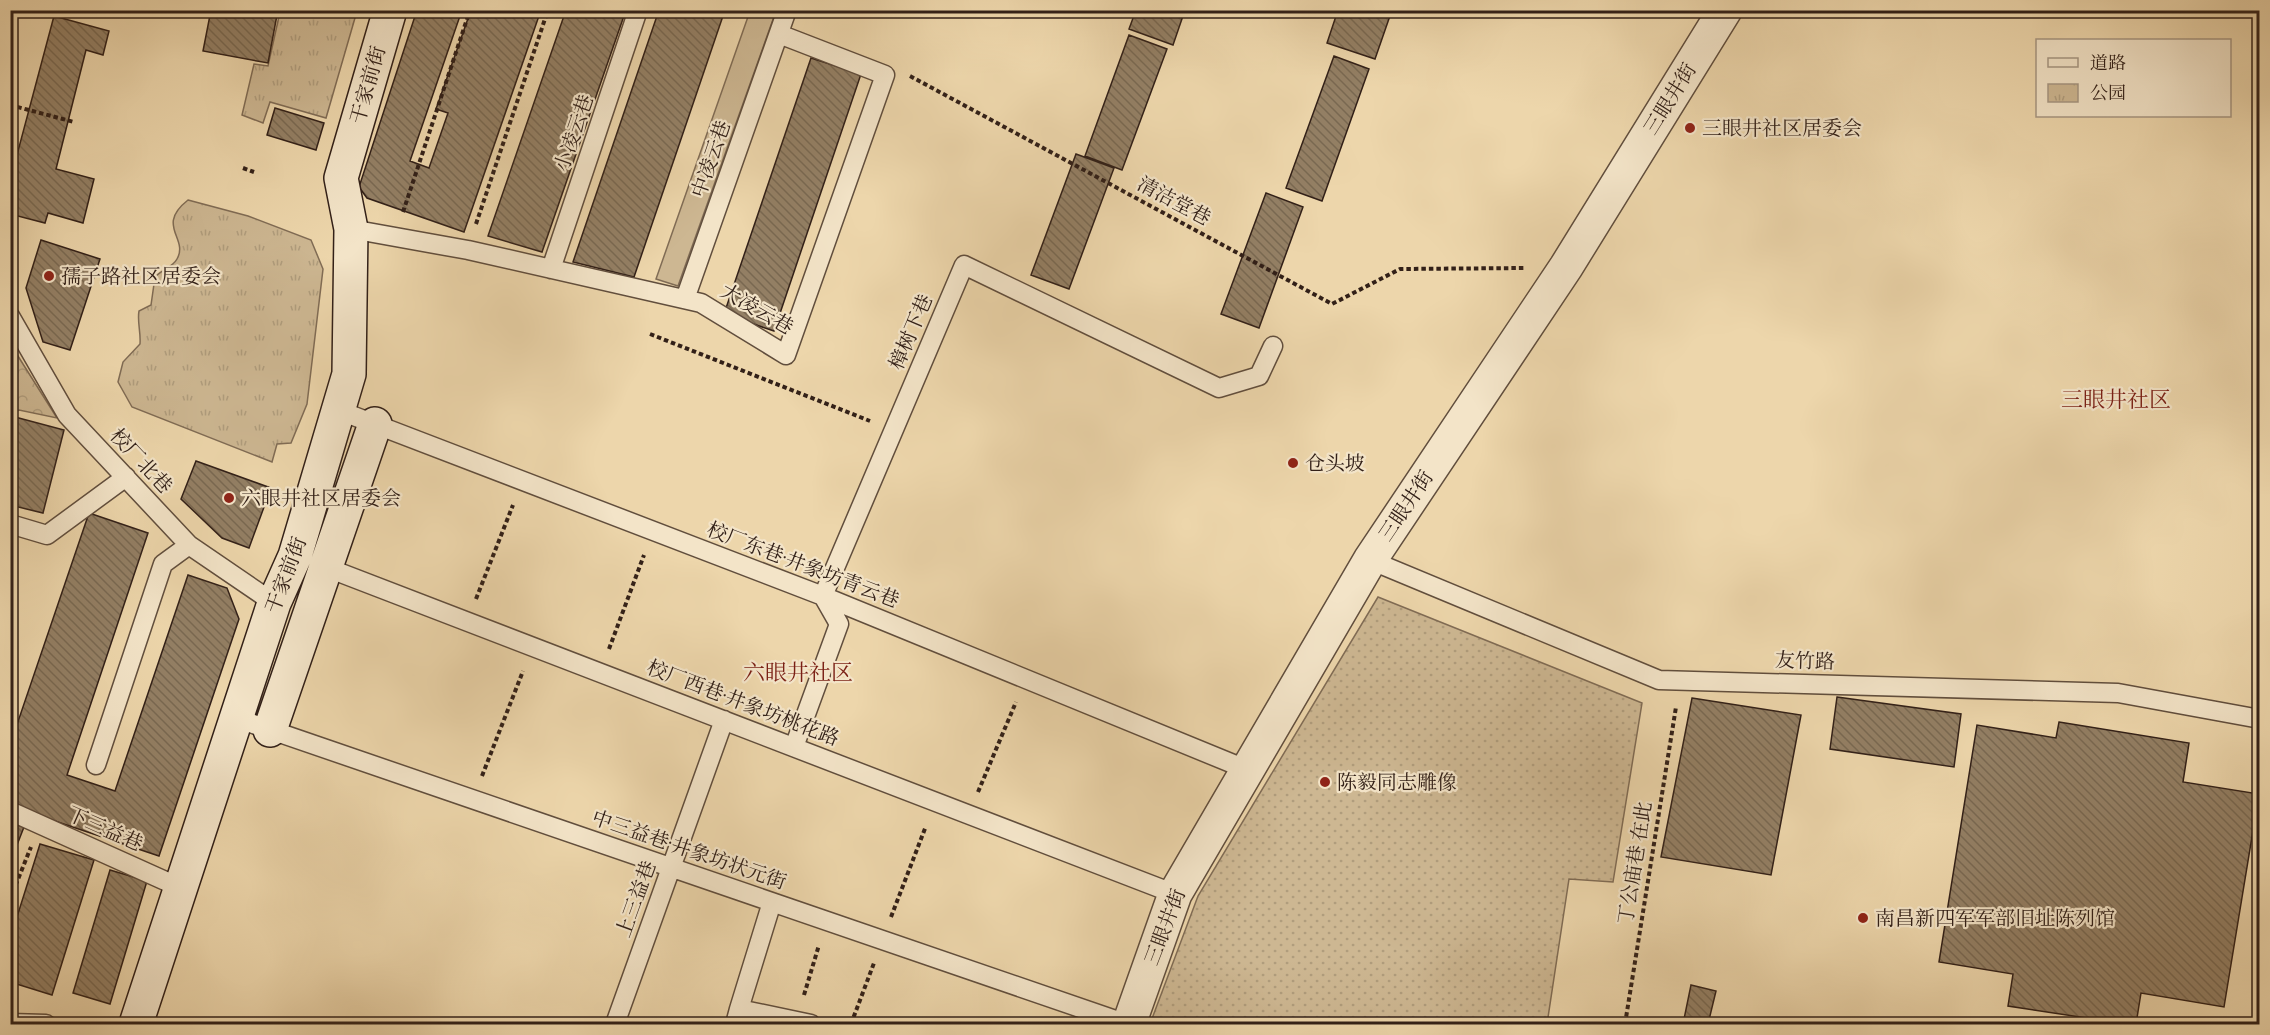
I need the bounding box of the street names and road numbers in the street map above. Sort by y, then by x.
street label: 干家前街 [345,43,391,127]
street label: 三眼井街 [1638,58,1702,140]
street label: 小凌云巷 [549,91,599,175]
street label: 中凌云巷 [686,117,736,201]
street label: 清洁堂巷 [1133,171,1215,231]
street label: 大凌云巷 [716,278,798,340]
street label: 樟树下巷 [884,290,938,374]
street label: 校厂北巷 [105,423,177,499]
street label: 三眼井街 [1373,466,1439,546]
street label: 校厂东巷·井象坊青云巷 [703,517,903,613]
street label: 干家前街 [260,533,312,617]
street label: 友竹路 [1775,647,1835,675]
street label: 校厂西巷·井象坊桃花路 [643,655,843,751]
street label: 丁公庙巷 在此 [1613,800,1657,926]
street label: 下三益巷 [63,801,147,857]
street label: 中三益巷·井象坊状元街 [589,805,789,895]
street label: 上三益巷 [611,857,661,941]
street label: 三眼井街 [1139,885,1191,969]

